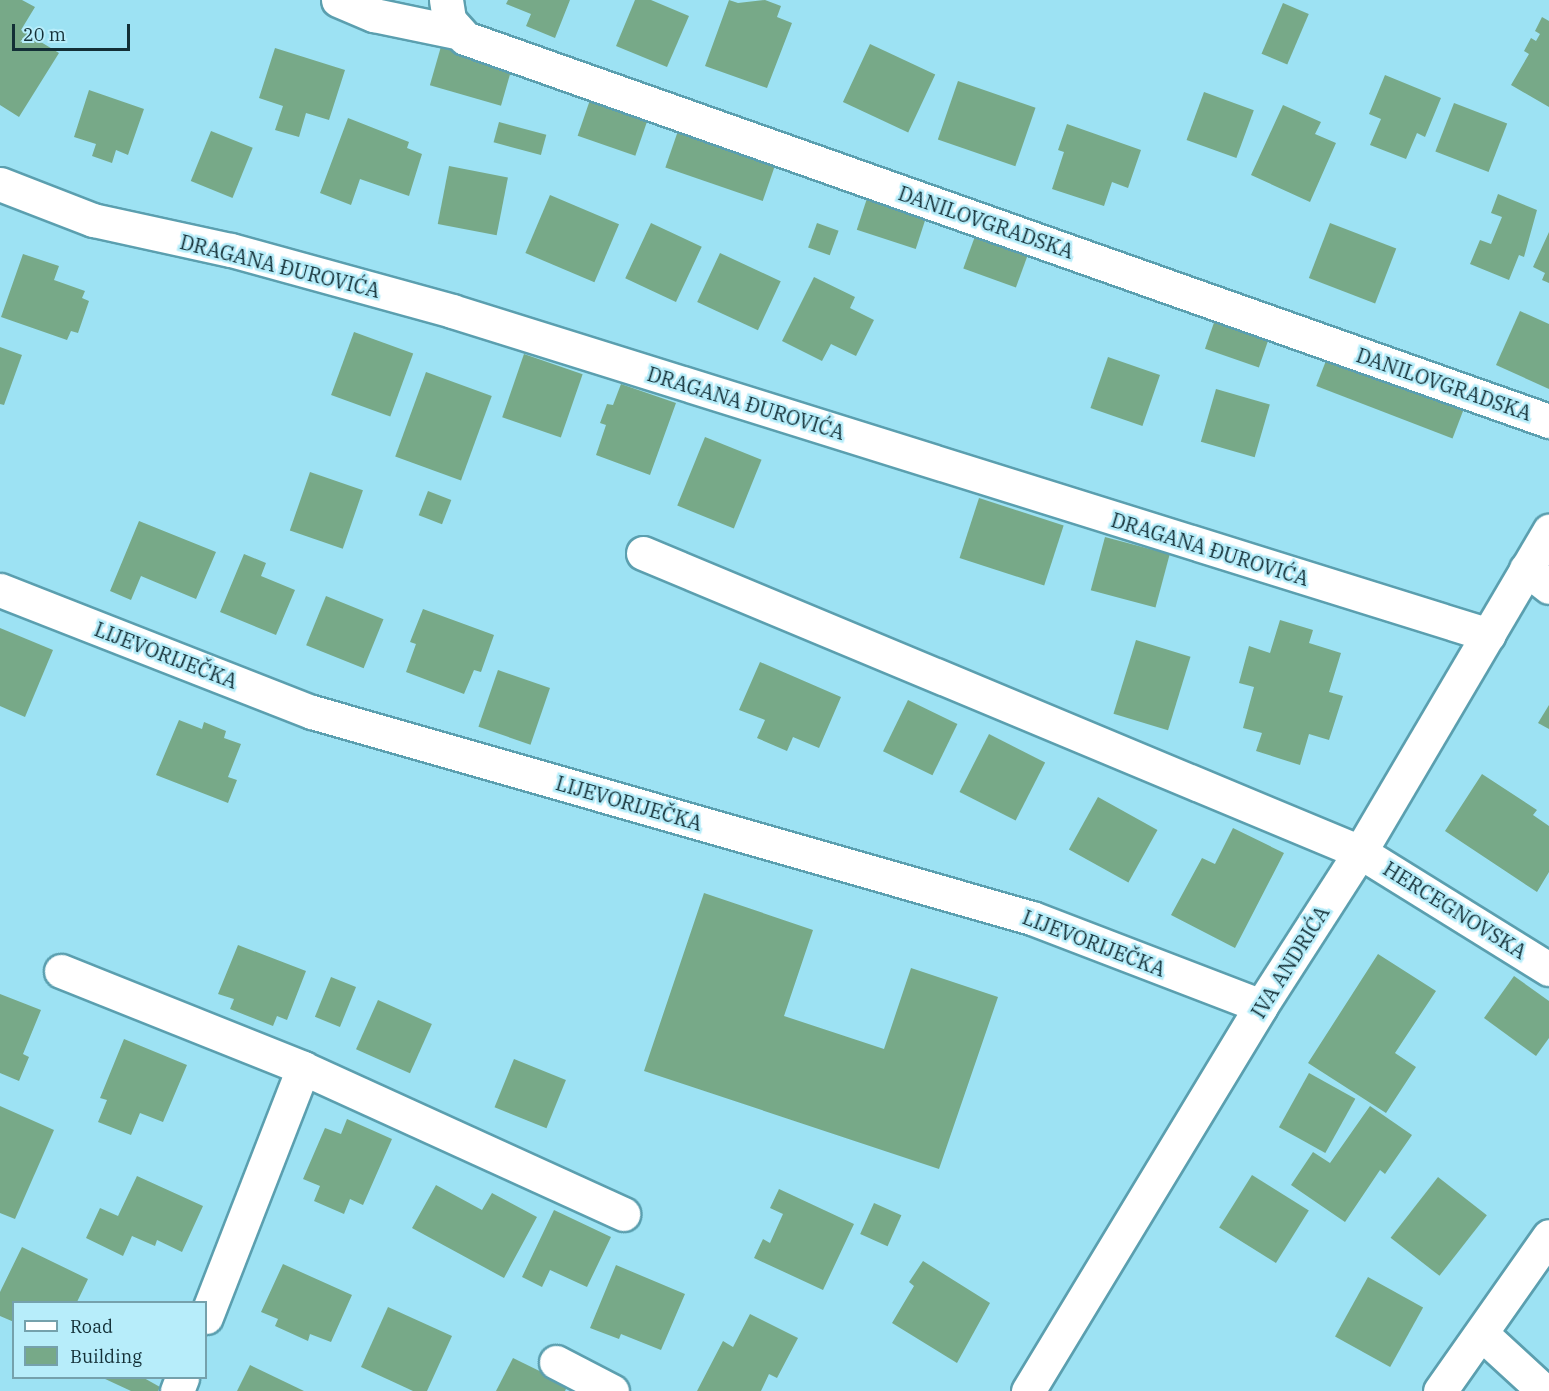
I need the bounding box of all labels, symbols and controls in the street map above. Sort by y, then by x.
scale bar [15,12,134,50]
text: 20 m [23,23,66,46]
street label: DANILOVGRADSKA [895,181,1077,263]
street label: DRAGANA ĐUROVIĆA [178,230,382,302]
street label: DANILOVGRADSKA [1353,343,1535,425]
street label: DRAGANA ĐUROVIĆA [644,362,848,444]
street label: DRAGANA ĐUROVIĆA [1108,508,1312,590]
street label: LIJEVORIJEČKA [91,617,241,693]
street label: LIJEVORIJEČKA [553,771,705,835]
street label: HERCEGNOVSKA [1379,856,1531,964]
street label: IVA ANDRIĆA [1246,901,1334,1023]
street label: LIJEVORIJEČKA [1019,905,1169,981]
legend [12,1301,207,1379]
text: Road [70,1315,113,1338]
text: Building [70,1345,142,1368]

